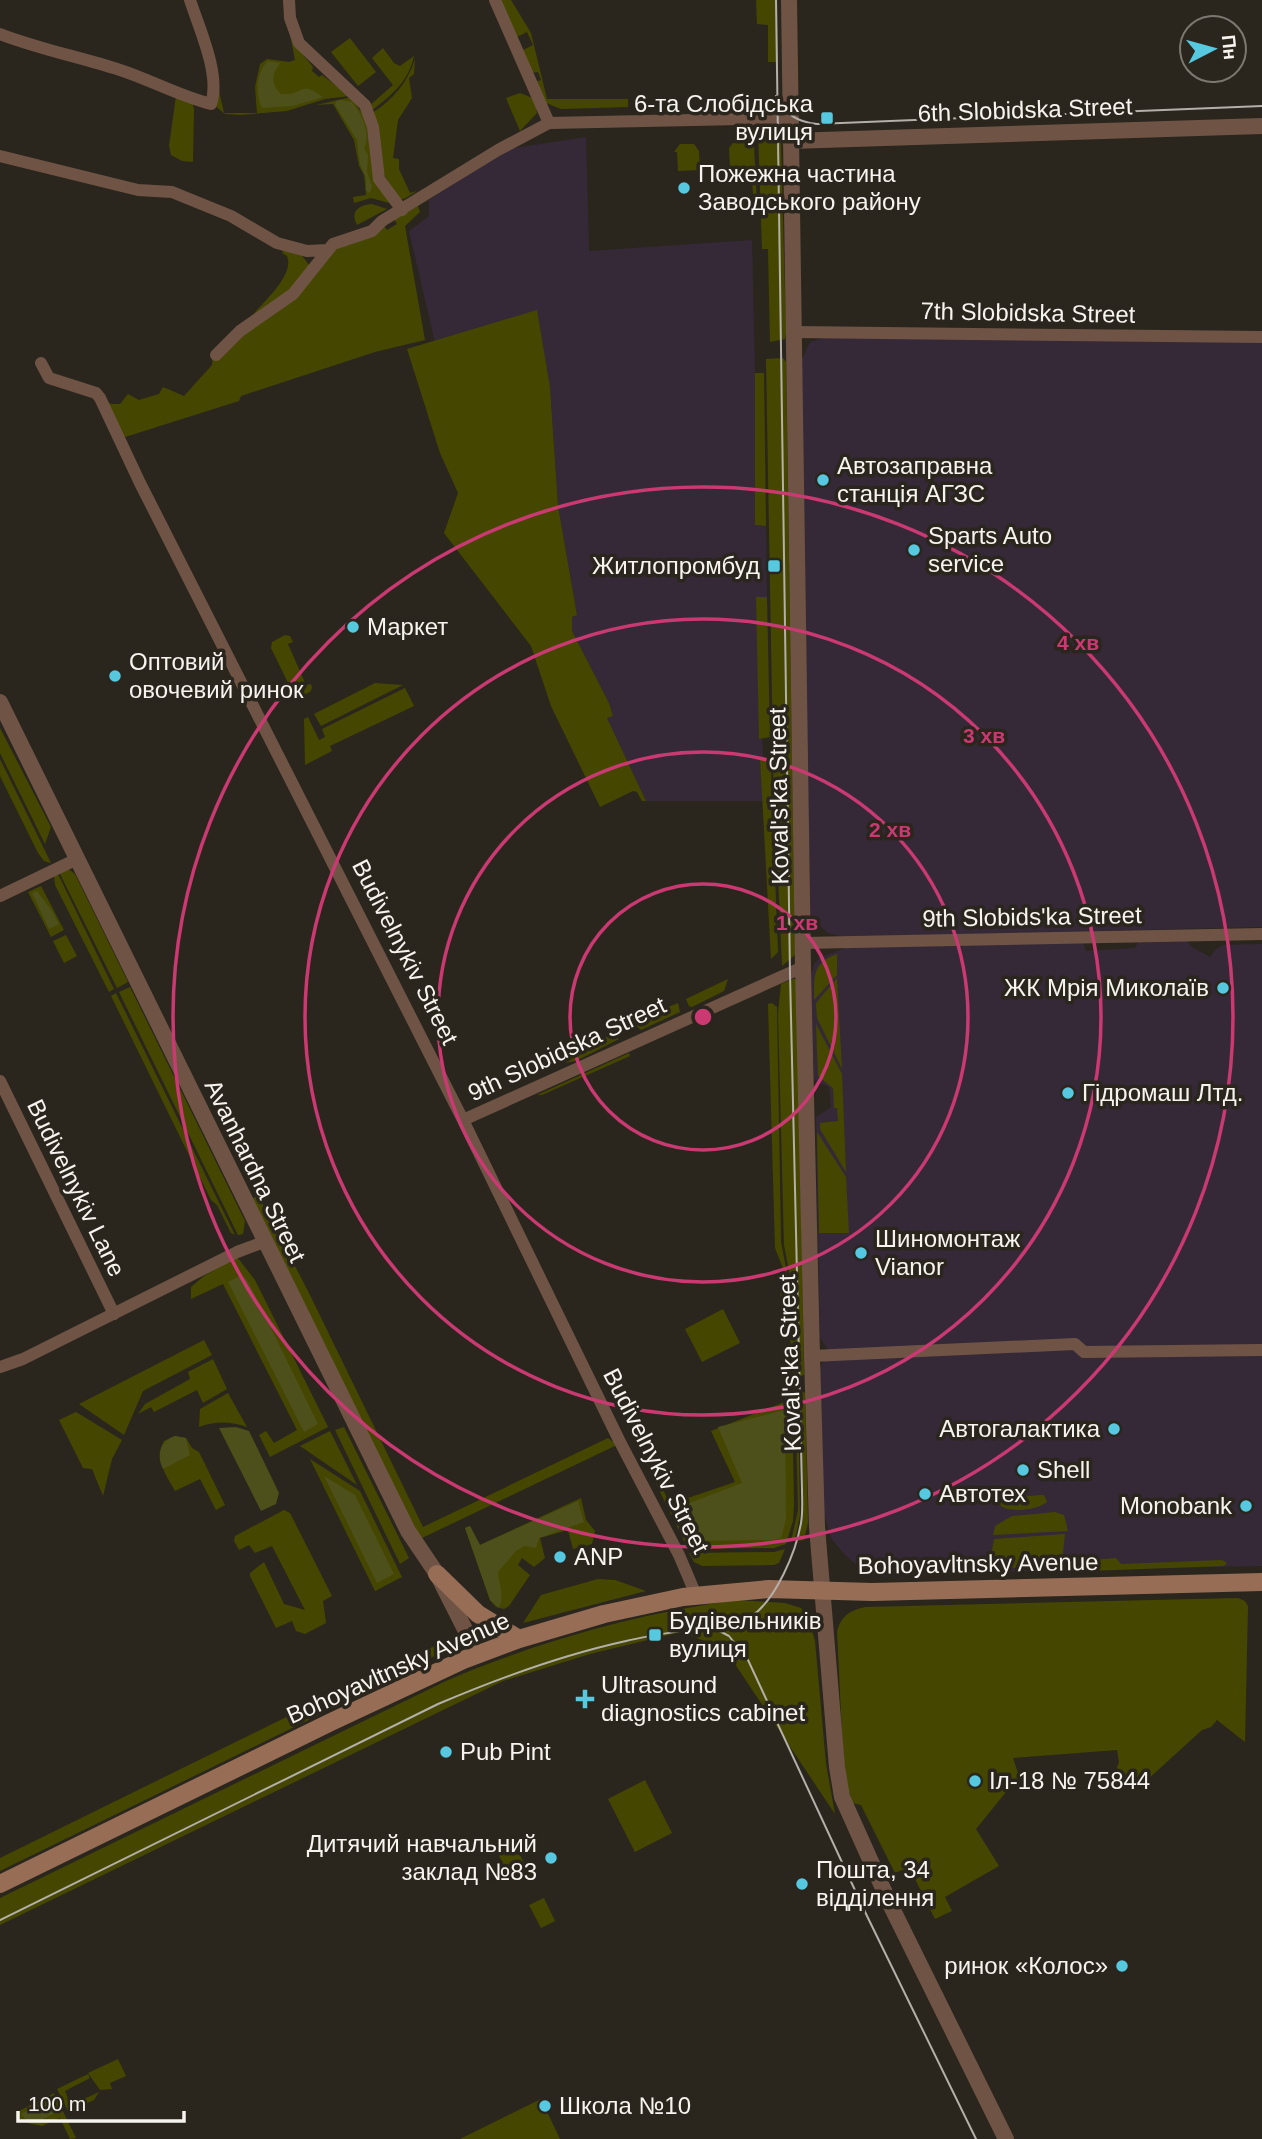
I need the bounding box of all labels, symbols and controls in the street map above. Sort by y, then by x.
north arrow [1178,14,1248,84]
text: Пн [1218,34,1241,61]
place label: 6-та Слобідська вулиця [634,90,814,145]
street label: 6th Slobidska Street [917,92,1133,127]
marker: 6-та Слобідська вулиця [819,110,835,126]
place label: Пожежна частина Заводського району [698,160,921,215]
marker: Пожежна частина Заводського району [676,180,692,196]
street label: 7th Slobidska Street [920,297,1136,328]
place label: Автозаправна станція АГЗС [837,452,993,507]
marker: Автозаправна станція АГЗС [815,472,831,488]
place label: Sparts Auto service [928,522,1052,577]
marker: Sparts Auto service [906,542,922,558]
place label: Житлопромбуд [592,552,760,579]
marker: Житлопромбуд [766,558,782,574]
place label: Маркет [367,613,448,640]
marker: Маркет [345,619,361,635]
text: 4 хв [1057,631,1099,654]
place label: Оптовий овочевий ринок [129,648,304,703]
marker: Оптовий овочевий ринок [107,668,123,684]
street label: Koval's'ka Street [763,707,794,885]
text: 3 хв [963,724,1005,747]
text: 2 хв [869,818,911,841]
street label: Budivelnykiv Street [347,855,464,1049]
street label: 9th Slobids'ka Street [922,901,1142,932]
text: 1 хв [776,911,818,934]
place label: ЖК Мрія Миколаїв [1004,974,1209,1001]
marker: ЖК Мрія Миколаїв [1215,980,1231,996]
street label: 9th Slobidska Street [464,991,670,1106]
centre of rings [691,1005,715,1029]
street label: Avanhardna Street [200,1075,311,1267]
place label: Гідромаш Лтд. [1082,1079,1243,1106]
marker: Гідромаш Лтд. [1060,1085,1076,1101]
street label: Budivelnykiv Lane [22,1095,131,1281]
place label: Шиномонтаж Vianor [875,1225,1020,1280]
marker: Шиномонтаж Vianor [853,1245,869,1261]
street label: Koval's'ka Street [773,1274,806,1452]
street label: Budivelnykiv Street [598,1364,715,1558]
place label: Автогалактика [939,1415,1101,1442]
marker: Автогалактика [1106,1421,1122,1437]
place label: Shell [1037,1456,1090,1483]
marker: Shell [1015,1462,1031,1478]
place label: Автотех [939,1480,1026,1507]
marker: Автотех [917,1486,933,1502]
place label: Monobank [1120,1492,1233,1519]
marker: Monobank [1238,1498,1254,1514]
place label: ANP [574,1543,623,1570]
street label: Bohoyavltnsky Avenue [857,1548,1099,1579]
marker: ANP [552,1549,568,1565]
street label: Bohoyavltnsky Avenue [282,1606,513,1729]
place label: Будівельників вулиця [669,1607,822,1662]
marker: Будівельників вулиця [647,1627,663,1643]
place label: Ultrasound diagnostics cabinet [601,1671,805,1726]
marker: Ultrasound diagnostics cabinet [575,1689,595,1709]
place label: Pub Pint [460,1738,551,1765]
marker: Pub Pint [438,1744,454,1760]
place label: Іл-18 № 75844 [989,1767,1150,1794]
marker: Іл-18 № 75844 [967,1773,983,1789]
place label: Дитячий навчальний заклад №83 [307,1830,537,1885]
marker: Дитячий навчальний заклад №83 [543,1850,559,1866]
place label: Пошта, 34 відділення [816,1856,934,1911]
marker: Пошта, 34 відділення [794,1876,810,1892]
place label: ринок «Колос» [944,1952,1108,1979]
marker: ринок «Колос» [1114,1958,1130,1974]
scale bar [18,2080,184,2124]
text: 100 m [28,2092,86,2115]
place label: Школа №10 [559,2092,691,2119]
marker: Школа №10 [537,2098,553,2114]

